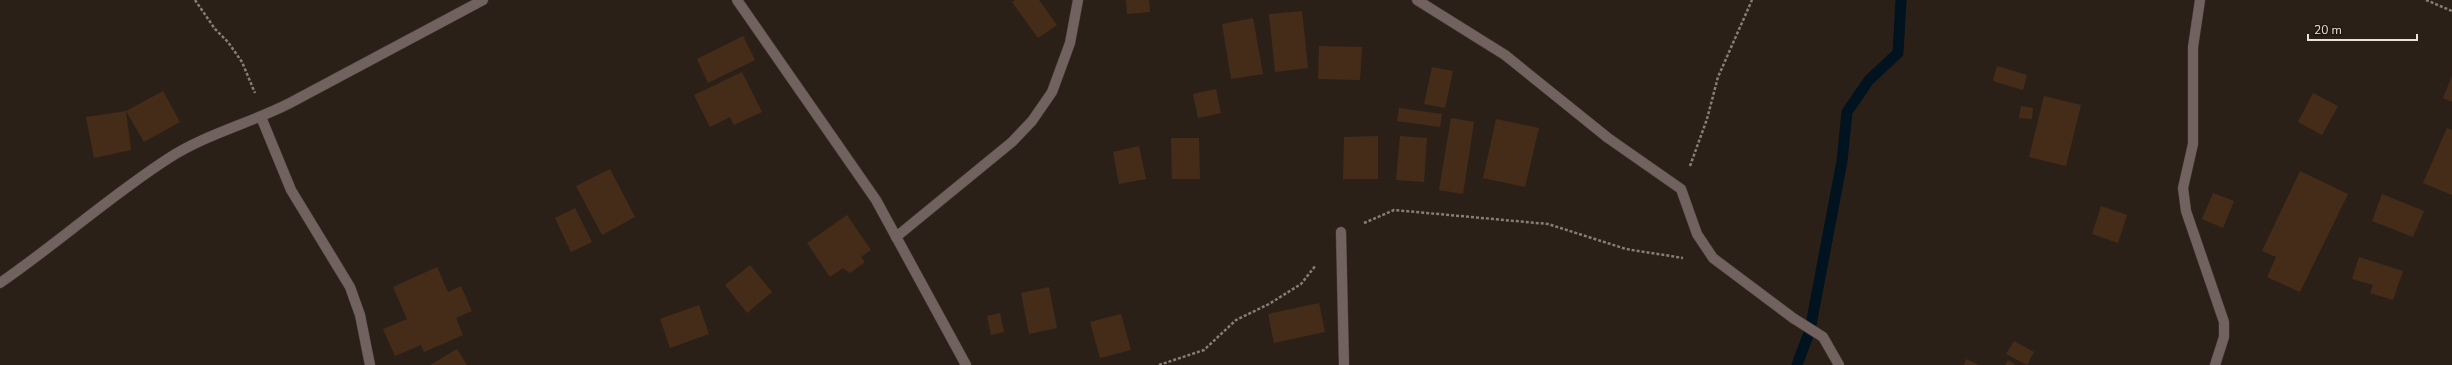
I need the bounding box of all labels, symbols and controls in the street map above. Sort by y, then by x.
scale bar [2308,16,2417,42]
text: 20 m [2314,22,2342,38]

